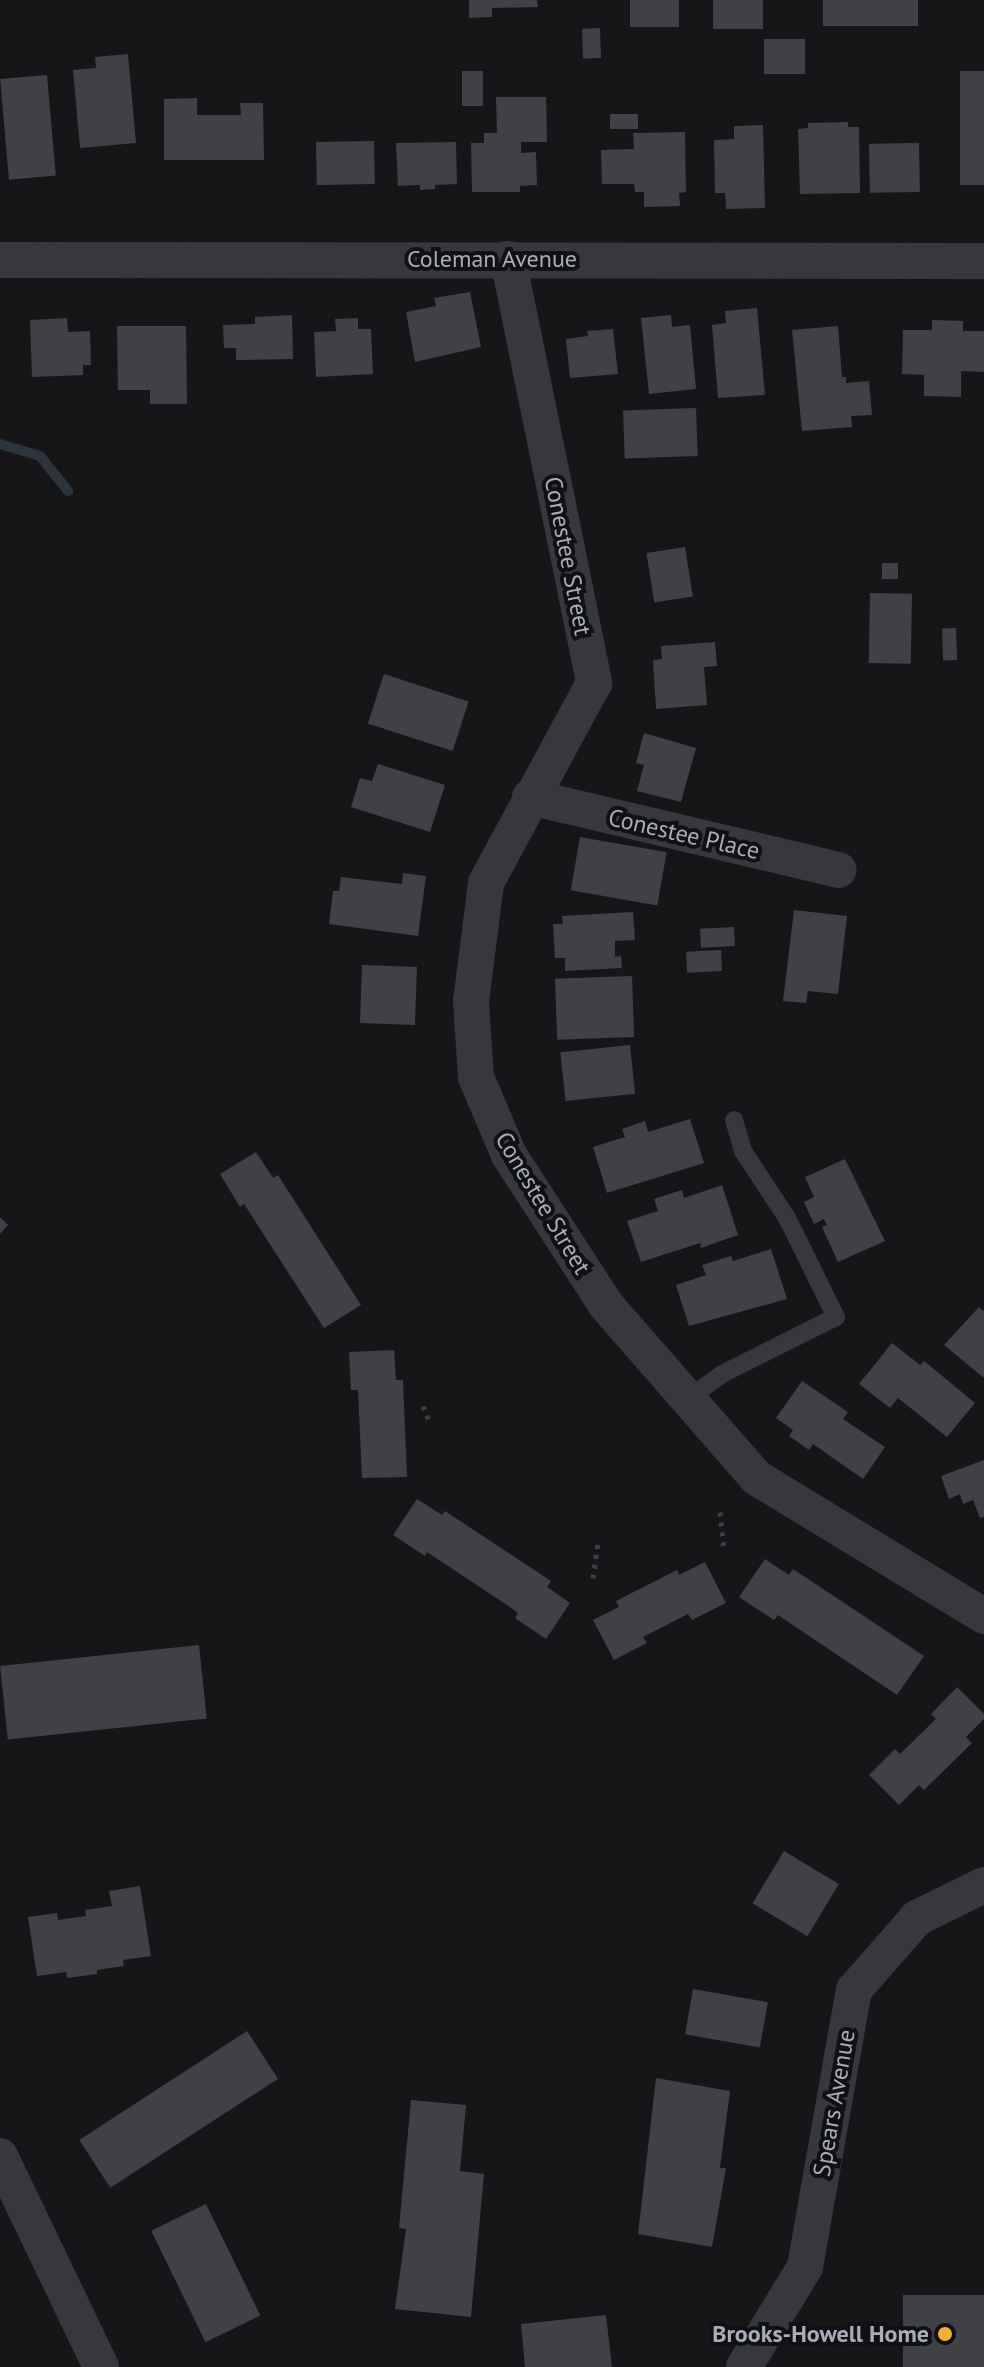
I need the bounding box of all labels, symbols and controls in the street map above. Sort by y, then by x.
street label: Coleman Avenue [407,245,577,273]
street label: Conestee Street [539,474,597,638]
street label: Conestee Place [606,803,762,865]
street label: Conestee Street [489,1127,597,1279]
street label: Spears Avenue [807,2027,861,2179]
place label: Brooks-Howell Home [712,2320,929,2348]
marker: Brooks-Howell Home [936,2325,954,2343]

